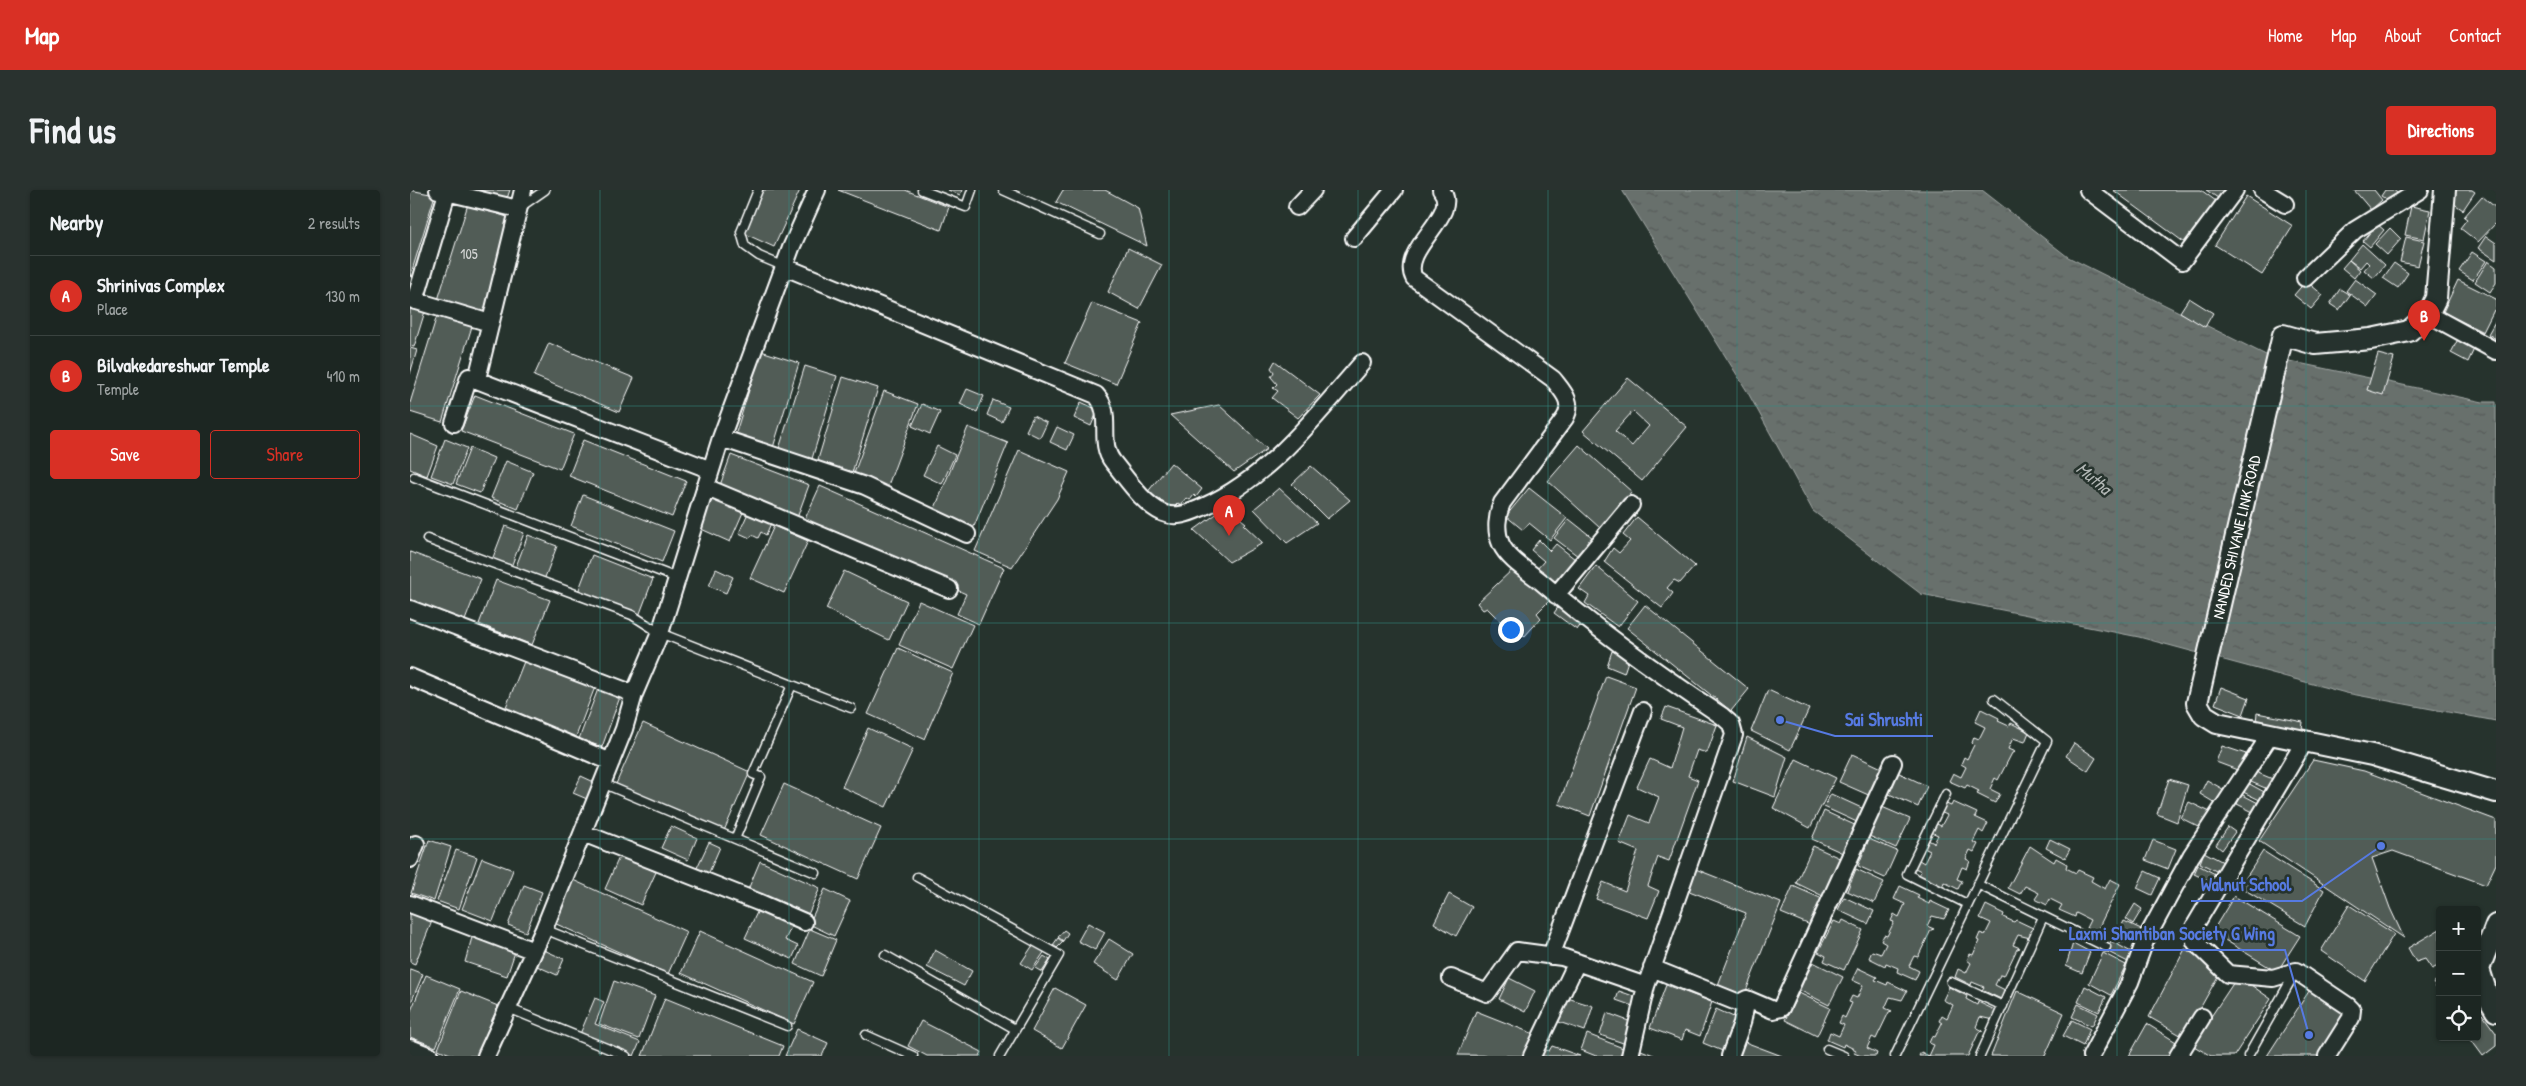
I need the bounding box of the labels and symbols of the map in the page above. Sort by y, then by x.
house number: 105 [460,244,478,263]
pin: B [2408,300,2440,341]
street label: NANDED SHIVANE LINK ROAD [2206,453,2266,621]
water label: Mutha [2071,456,2118,501]
pin: A [1213,495,1245,536]
your location [1498,617,1524,643]
callout: Sai Shrushti [1835,703,1933,736]
text: Sai Shrushti [1845,707,1923,732]
callout: Walnut School [2191,868,2302,901]
text: Walnut School [2201,872,2293,897]
callout: Laxmi Shantiban Society G Wing [2059,917,2285,950]
text: Laxmi Shantiban Society G Wing [2069,921,2275,947]

